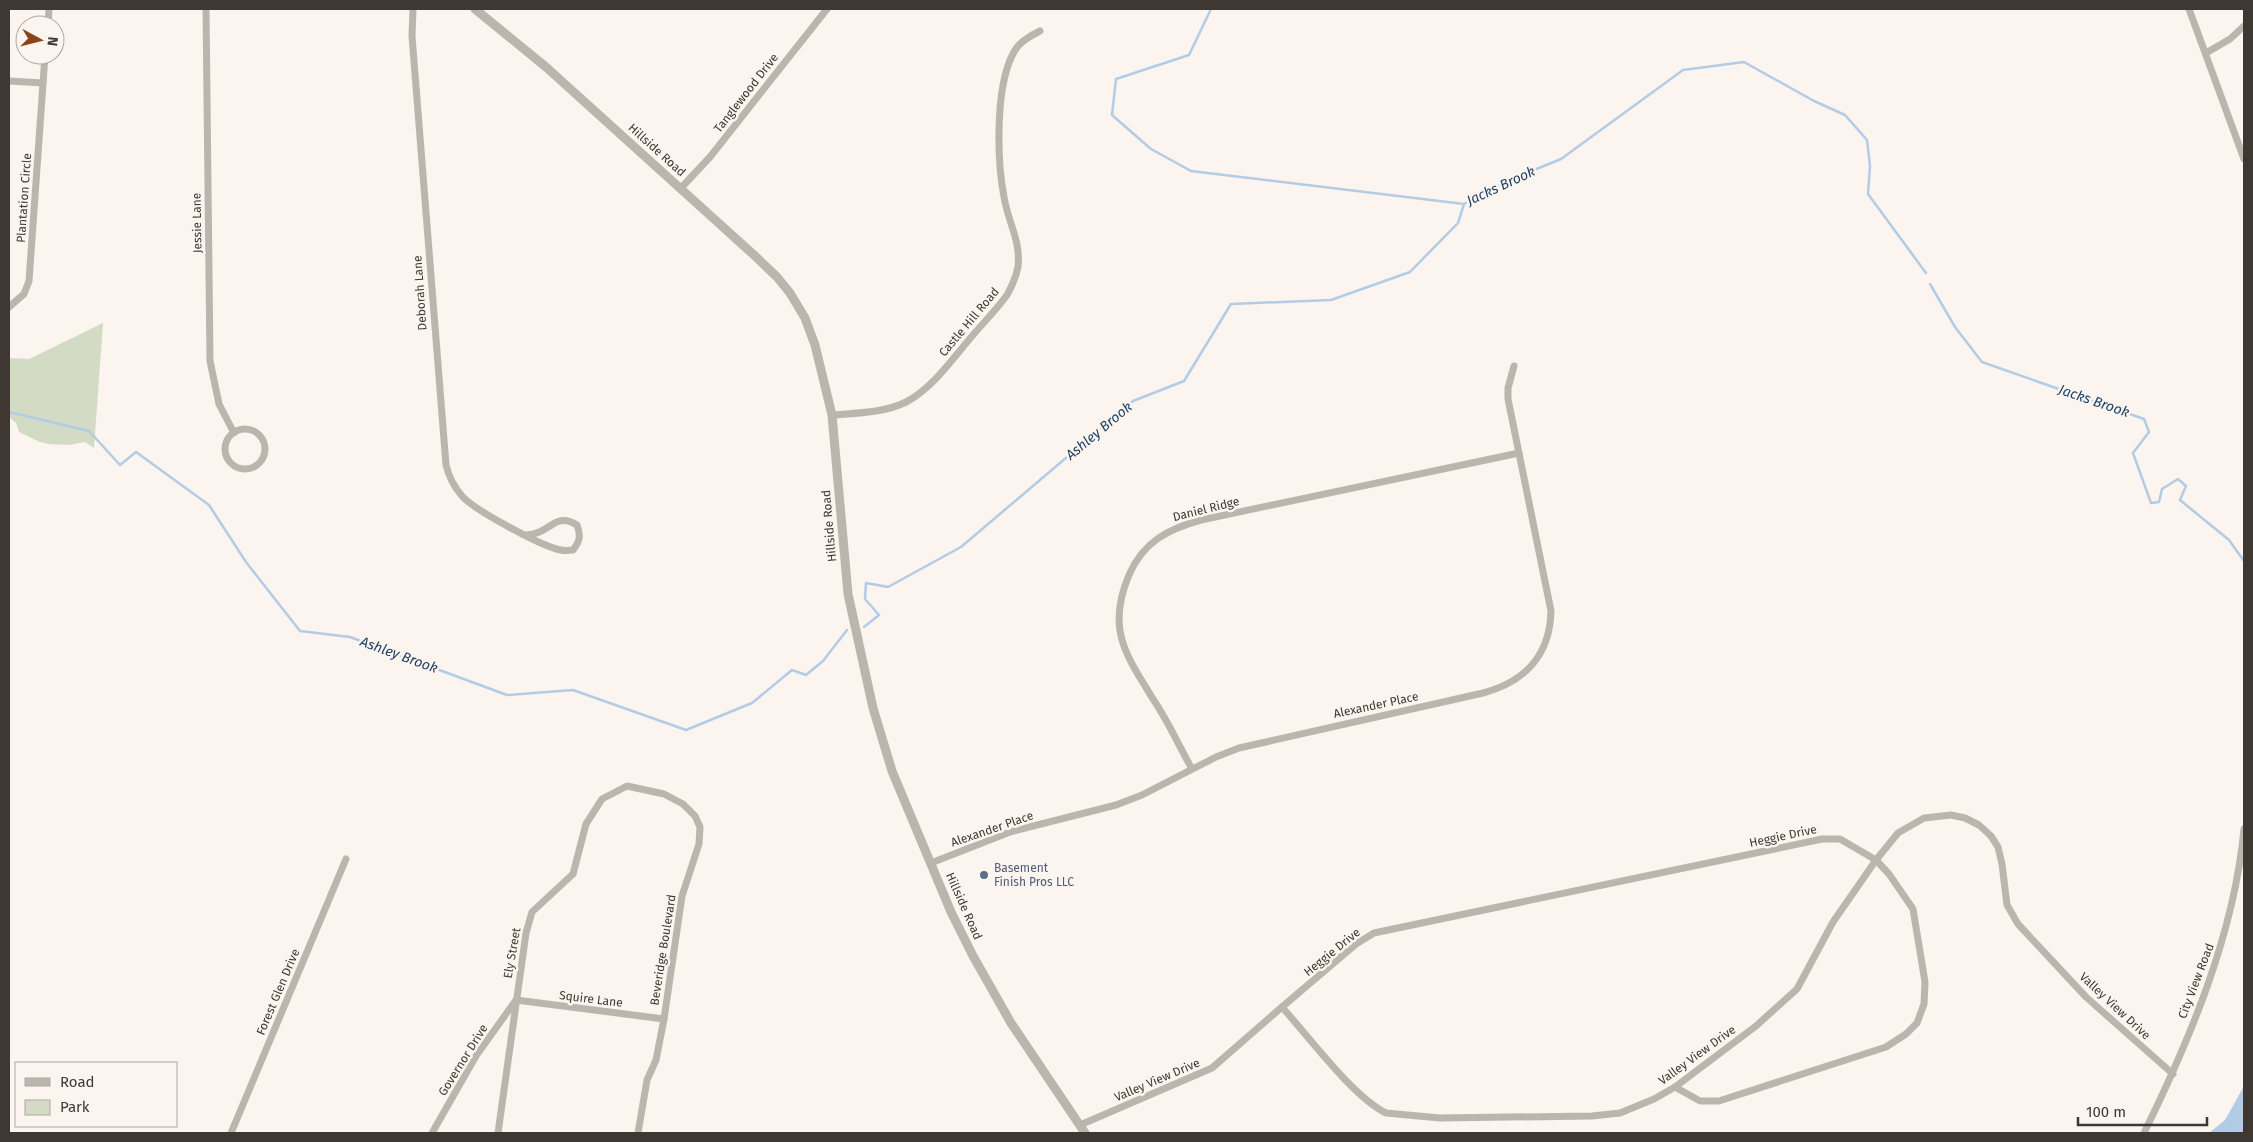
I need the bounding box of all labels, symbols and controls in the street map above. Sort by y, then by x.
north arrow [15,15,65,65]
text: N [43,36,61,47]
street label: Tanglewood Drive [711,51,781,135]
street label: Hillside Road [626,121,688,179]
street label: Plantation Circle [14,153,34,243]
water label: Jacks Brook [1463,163,1538,210]
street label: Jessie Lane [189,193,205,253]
street label: Deborah Lane [410,255,430,331]
street label: Castle Hill Road [936,285,1002,359]
water label: Jacks Brook [2055,381,2132,421]
water label: Ashley Brook [1062,398,1136,464]
street label: Hillside Road [819,489,839,563]
street label: Daniel Ridge [1171,494,1241,524]
water label: Ashley Brook [357,633,440,677]
street label: Alexander Place [1332,689,1420,721]
street label: Alexander Place [949,808,1035,850]
street label: Heggie Drive [1748,822,1818,850]
place label: Basement Finish Pros LLC [994,861,1074,889]
marker: Basement Finish Pros LLC [978,869,990,881]
street label: Hillside Road [943,870,985,942]
street label: Beveridge Boulevard [647,894,679,1006]
street label: Heggie Drive [1301,925,1363,979]
street label: Ely Street [501,926,523,980]
street label: City View Road [2175,941,2217,1021]
street label: Forest Glen Drive [254,947,302,1037]
street label: Valley View Drive [2077,970,2153,1042]
street label: Squire Lane [558,988,624,1010]
street label: Governor Drive [435,1022,491,1098]
street label: Valley View Drive [1656,1022,1738,1088]
street label: Valley View Drive [1112,1056,1202,1104]
legend [15,1062,178,1127]
text: Road [60,1073,95,1091]
scale bar [2078,1094,2207,1126]
text: Park [60,1098,90,1116]
text: 100 m [2086,1103,2126,1121]

